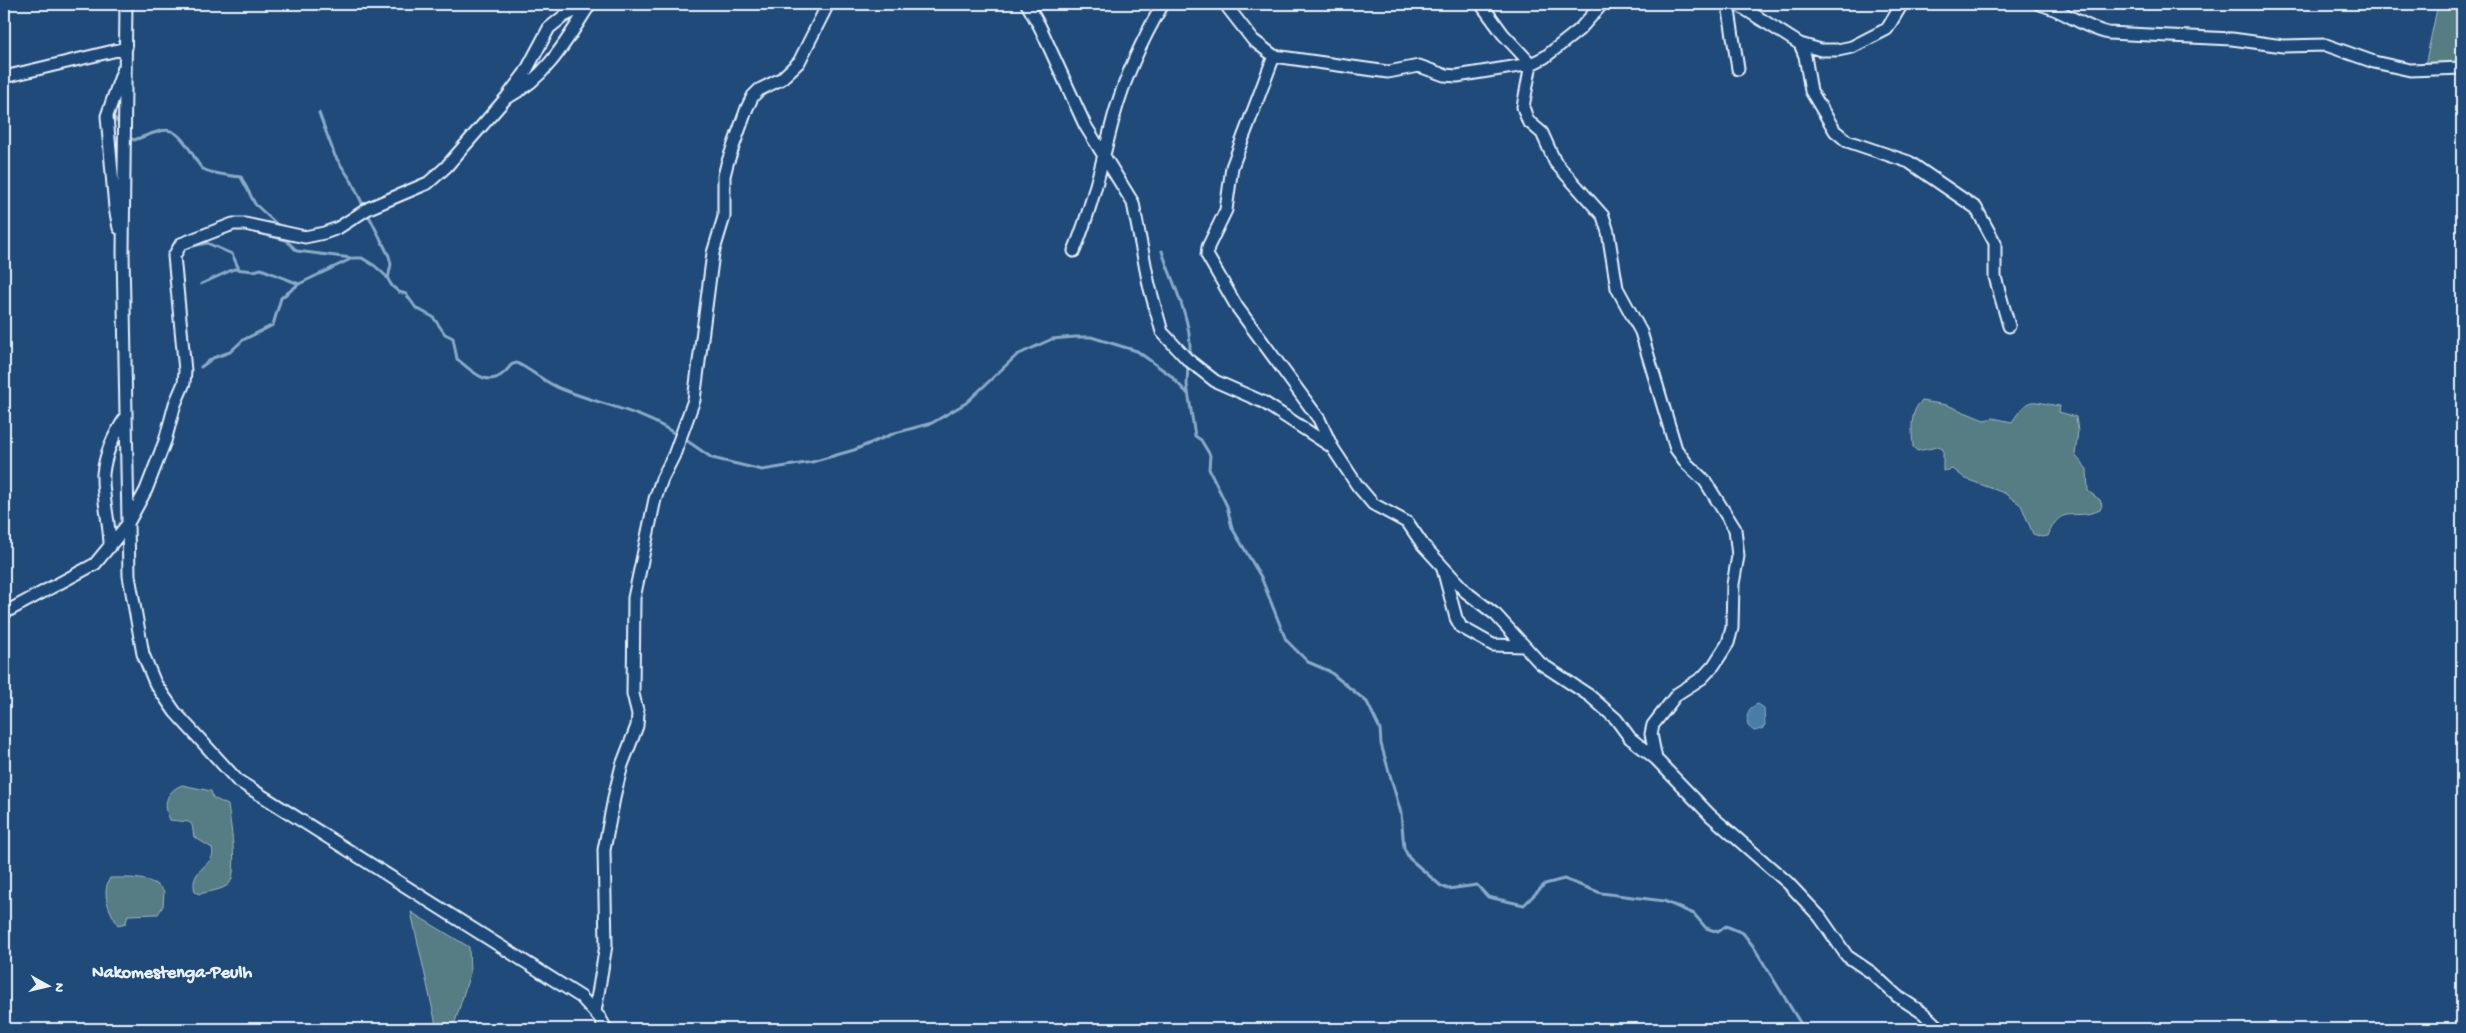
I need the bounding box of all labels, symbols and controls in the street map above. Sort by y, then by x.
north arrow [22,960,72,1010]
district label: Nakomestenga-Peulh [92,963,252,984]
text: N [49,982,67,993]

